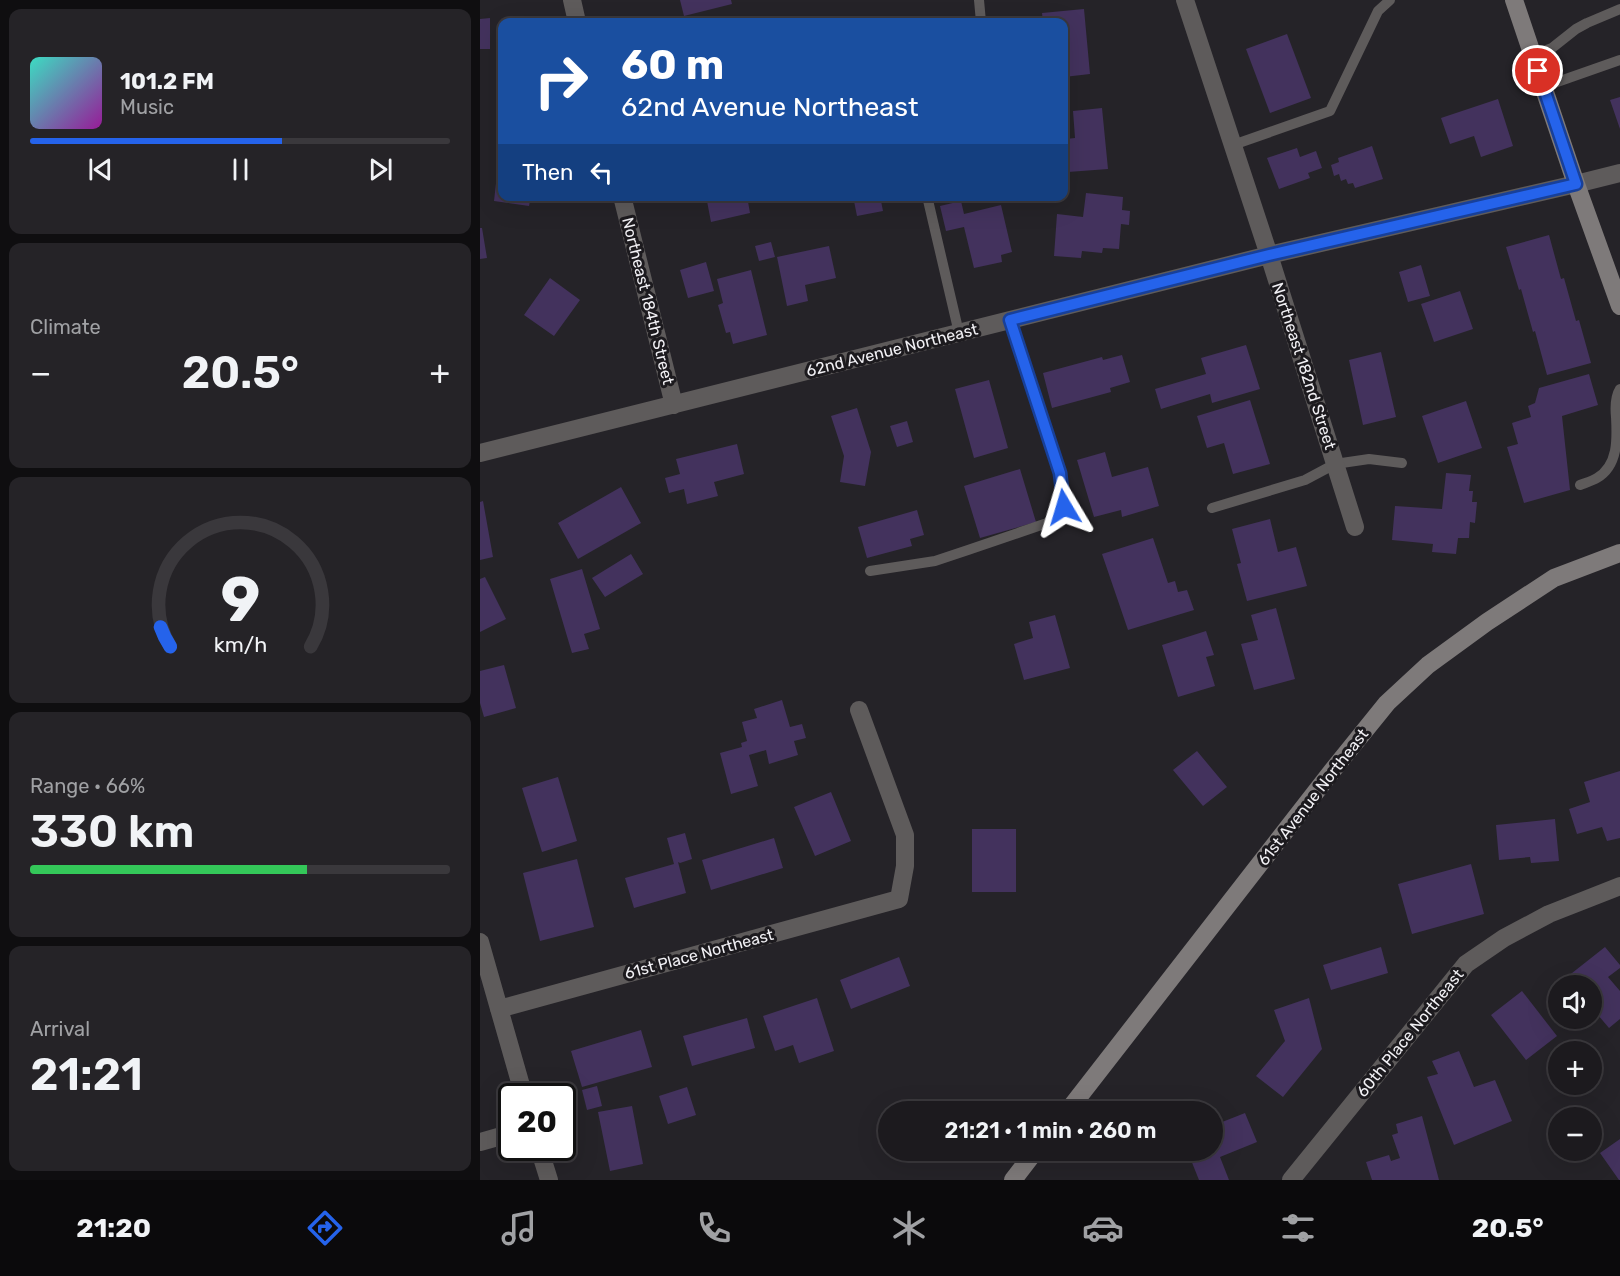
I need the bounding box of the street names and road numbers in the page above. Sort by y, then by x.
street label: Northeast 184th Street [618,215,678,387]
street label: Northeast 182nd Street [1268,280,1340,452]
street label: 62nd Avenue Northeast [804,319,980,381]
street label: 61st Avenue Northeast [1254,725,1372,869]
street label: 61st Place Northeast [622,925,776,983]
street label: 60th Place Northeast [1353,965,1467,1101]

